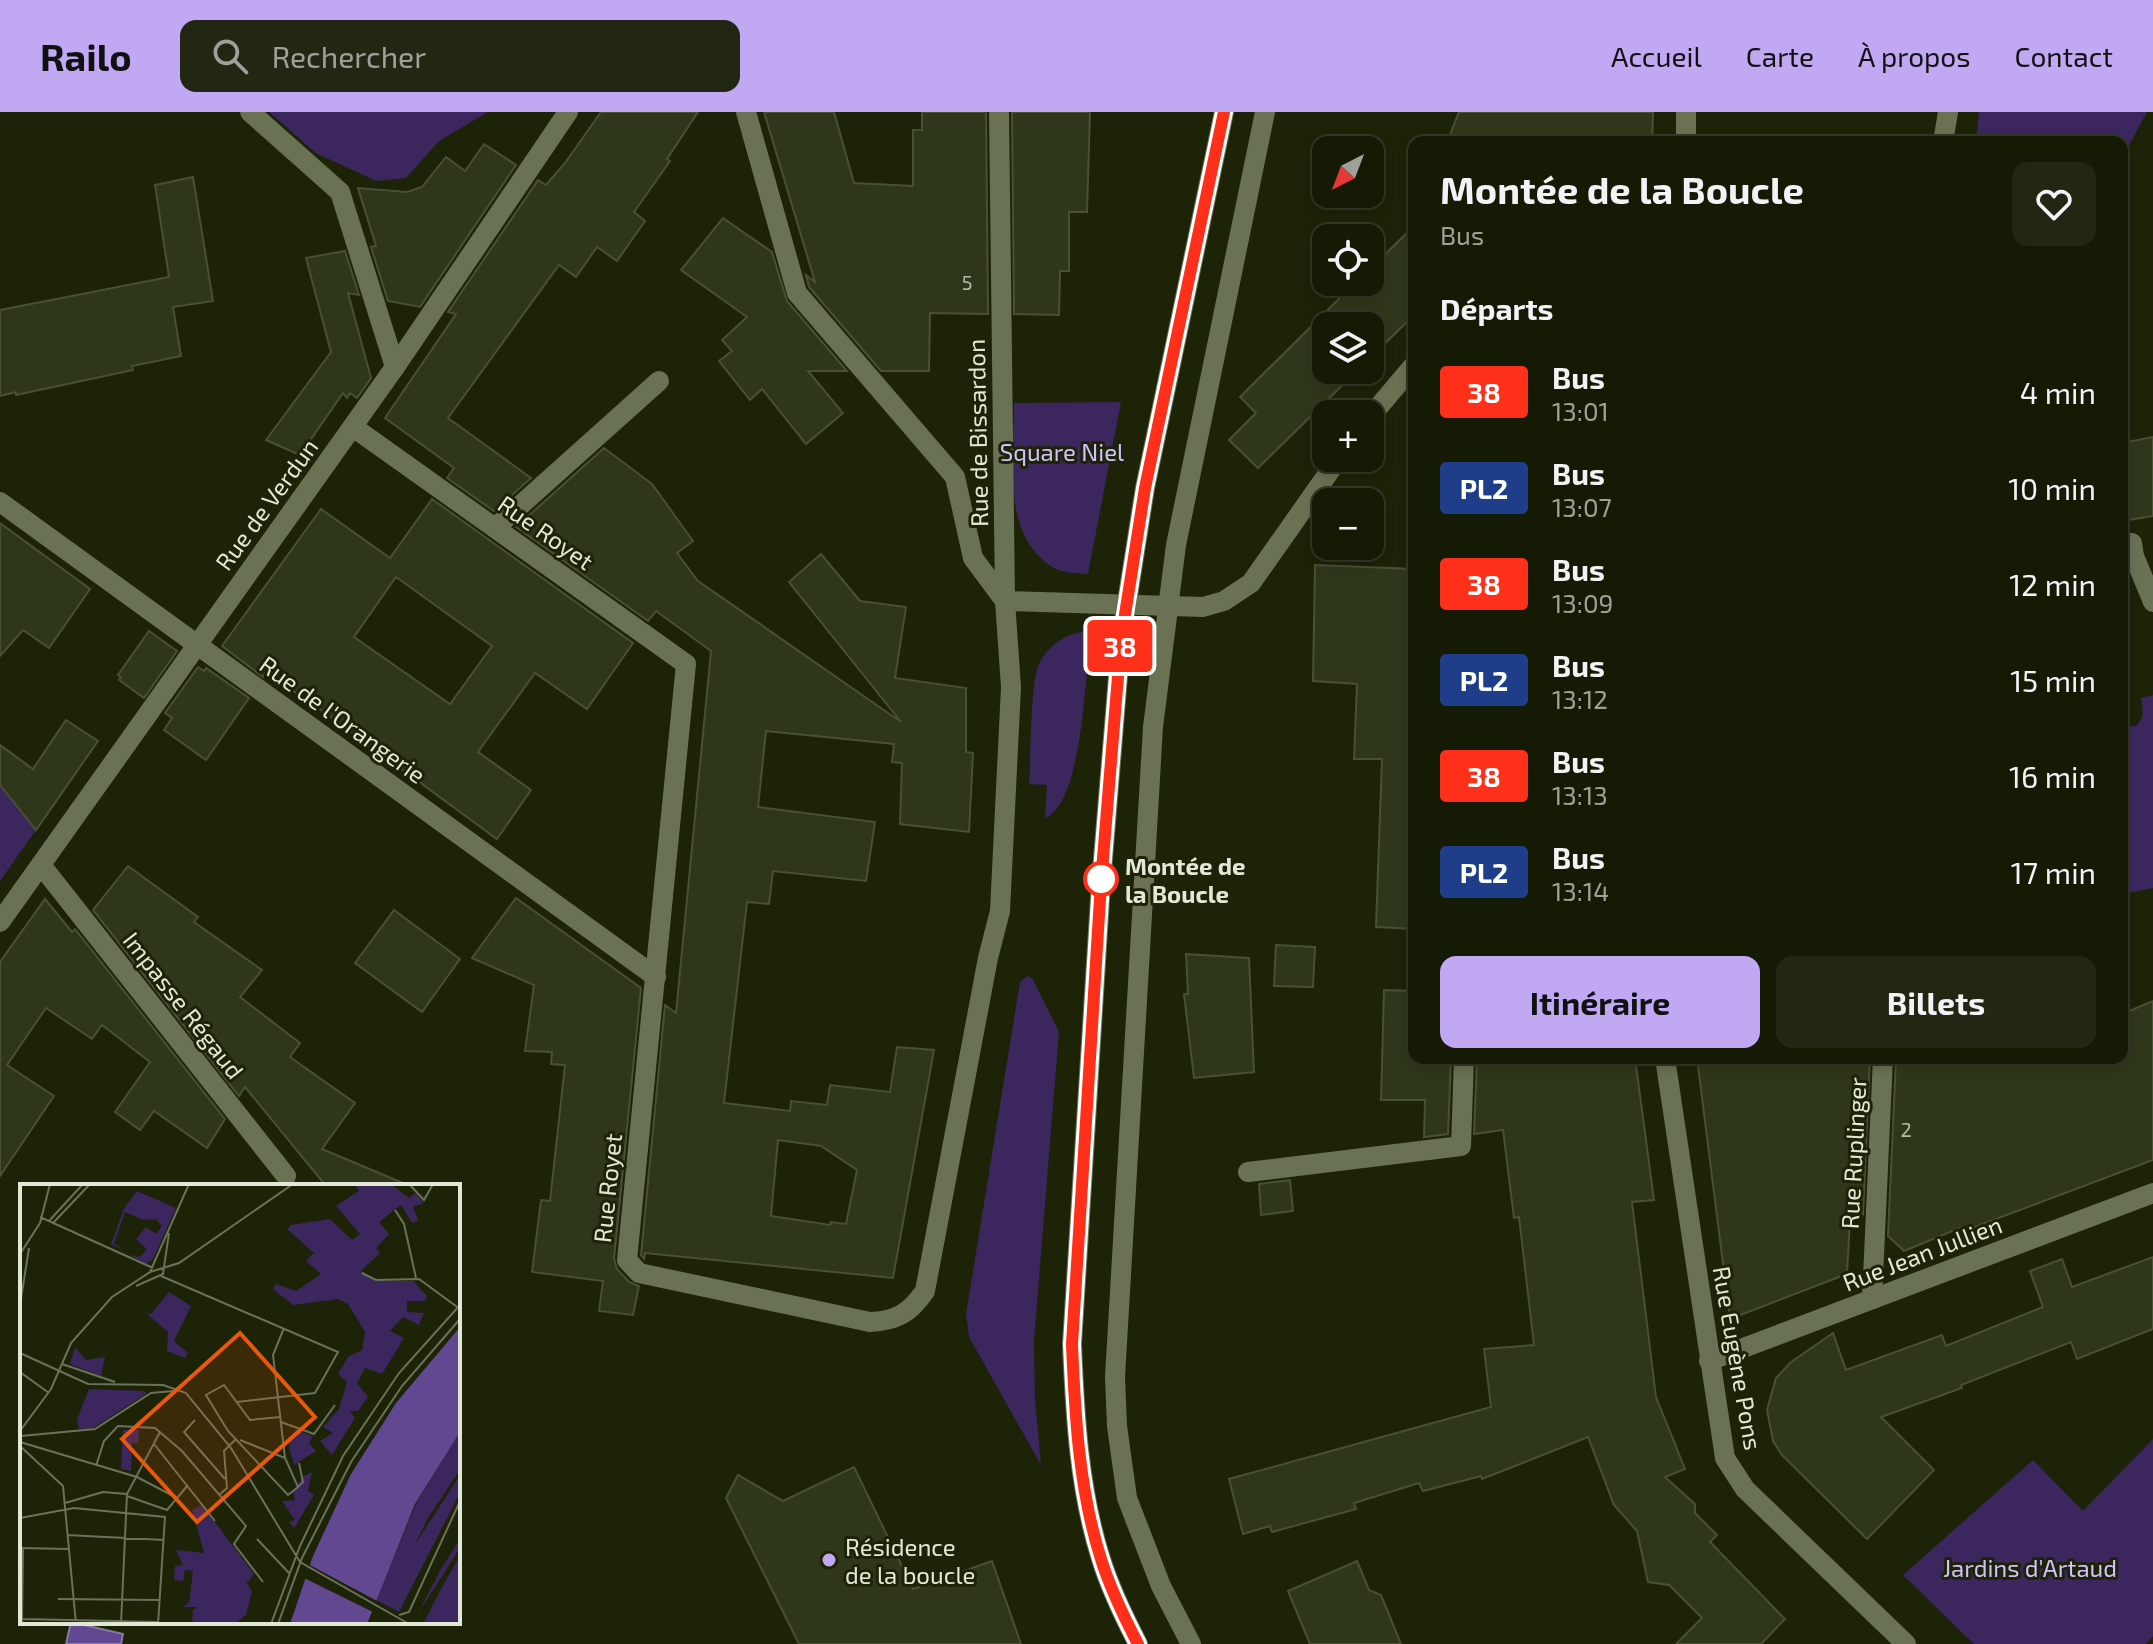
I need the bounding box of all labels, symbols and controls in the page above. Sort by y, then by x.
search box [180,20,740,92]
text: Railo [40,33,132,79]
icon: search [208,34,252,78]
text: Rechercher [272,38,426,74]
text: Accueil [1611,39,1702,73]
text: Carte [1746,39,1814,73]
text: À propos [1858,39,1970,73]
text: Contact [2014,39,2113,73]
north arrow [1312,136,1384,208]
map controls [1312,136,1384,560]
button: heart [2012,162,2096,246]
text: Montée de la Boucle [1440,166,1804,212]
text: Bus [1440,219,1484,250]
button: locate [1312,224,1384,296]
house number: 5 [962,270,972,294]
text: Départs [1440,290,1554,326]
button: layers [1312,312,1384,384]
street label: Rue de Bissardon [961,339,993,527]
text: Bus [1552,359,1605,395]
text: 4 min [2020,374,2096,410]
text: 38 [1467,375,1501,409]
text: 13:01 [1552,395,1609,426]
button: + [1312,400,1384,472]
street label: Rue de Verdun [209,433,323,575]
park label: Square Niel [1000,437,1124,466]
text: Bus [1552,455,1605,491]
text: 10 min [2008,470,2096,506]
text: PL2 [1460,471,1508,505]
button: − [1312,488,1384,560]
street label: Rue Royet [493,489,599,575]
text: 13:07 [1552,491,1612,522]
text: Bus [1552,551,1605,587]
text: 12 min [2009,566,2096,602]
text: 38 [1467,567,1501,601]
text: 13:09 [1552,587,1614,618]
line badge: 38 [1084,620,1156,672]
text: 38 [1103,629,1137,663]
text: Bus [1552,647,1605,683]
street label: Rue de l'Orangerie [254,649,432,789]
text: 15 min [2010,662,2096,698]
text: PL2 [1460,663,1508,697]
text: 13:12 [1552,683,1608,714]
text: Bus [1552,743,1605,779]
text: 16 min [2009,758,2096,794]
text: 38 [1467,759,1501,793]
text: 13:13 [1552,779,1608,810]
text: Bus [1552,839,1605,875]
place label: Montée de la Boucle [1125,851,1246,908]
text: 17 min [2011,854,2096,890]
text: PL2 [1460,855,1508,889]
marker: Montée de la Boucle [1084,862,1118,896]
text: 13:14 [1552,875,1609,906]
street label: Impasse Régaud [118,926,250,1084]
button: Itinéraire [1440,956,1760,1048]
button: Billets [1776,956,2096,1048]
street label: Rue Ruplinger [1835,1076,1871,1230]
house number: 2 [1900,1117,1912,1141]
street label: Rue Royet [587,1132,627,1244]
inset map [20,1184,460,1624]
street label: Rue Jean Jullien [1838,1209,2006,1297]
street label: Rue Eugène Pons [1708,1264,1768,1452]
place label: Résidence de la boucle [845,1532,975,1589]
marker: Résidence de la boucle [820,1551,838,1569]
park label: Jardins d'Artaud [1943,1553,2117,1582]

